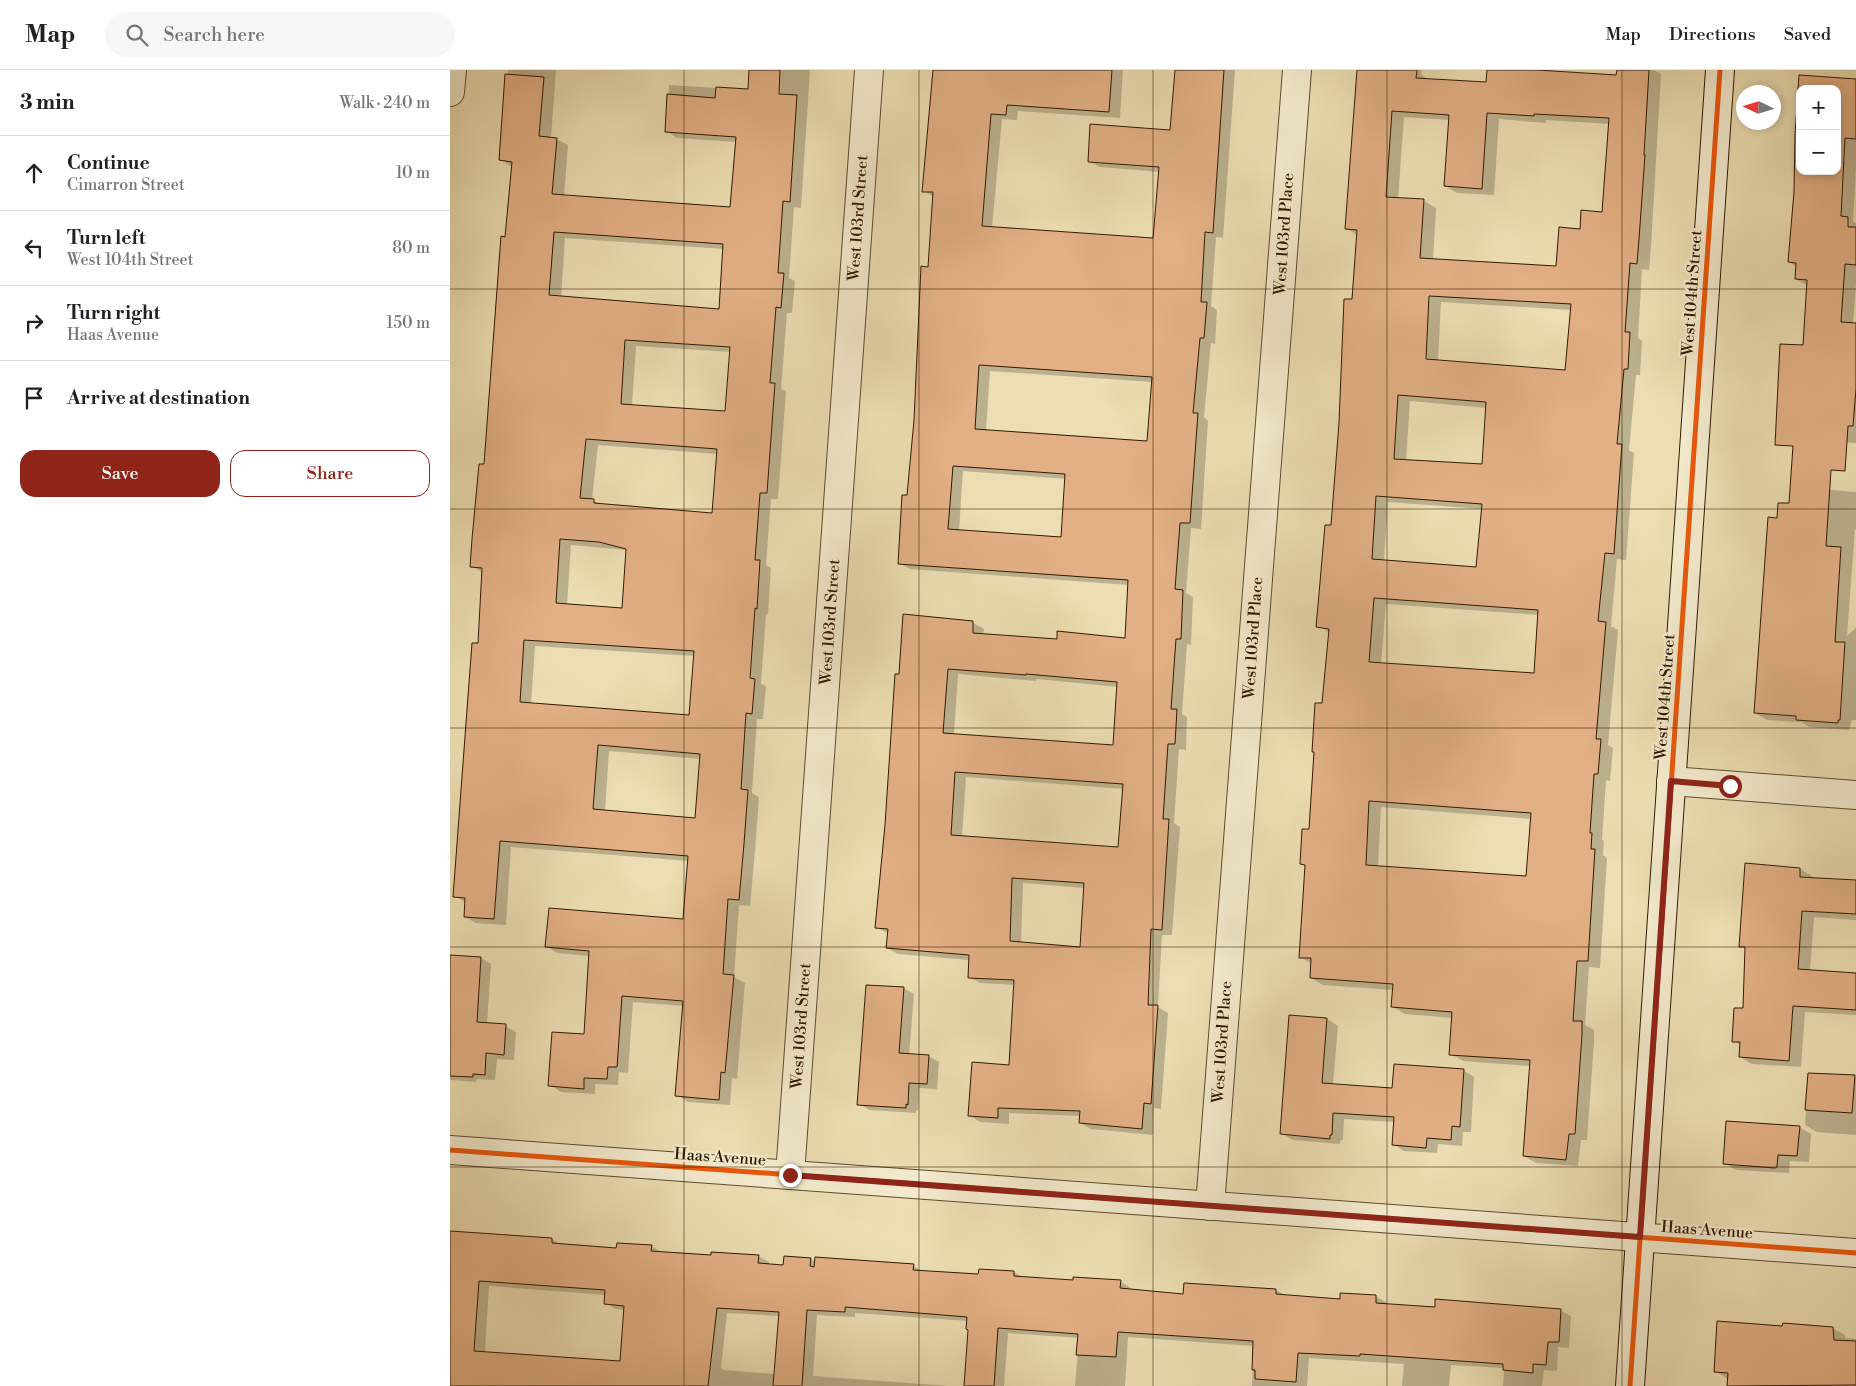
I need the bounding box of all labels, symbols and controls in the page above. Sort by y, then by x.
search box [105,12,455,57]
text: Map [25,20,75,50]
icon: search [123,21,151,49]
text: Search here [163,23,265,47]
text: Map [1605,23,1641,46]
text: Directions [1669,23,1756,46]
text: Saved [1784,23,1831,46]
north arrow [1736,85,1781,130]
map controls [1796,85,1841,175]
button: + [1796,85,1841,130]
text: 3 min [20,90,75,116]
text: Walk · 240 m [339,93,430,113]
button: − [1796,130,1841,175]
text: Continue [67,151,150,175]
street label: West 103rd Street [844,154,872,283]
icon: ahead [20,159,48,187]
text: 10 m [396,163,430,183]
street label: West 103rd Place [1270,172,1298,297]
text: Cimarron Street [67,175,185,195]
text: Turn left [67,226,146,250]
street label: West 104th Street [1678,229,1706,358]
icon: left [20,234,48,262]
text: 80 m [392,238,430,258]
text: West 104th Street [67,250,193,270]
text: Turn right [67,301,160,325]
icon: right [20,309,48,337]
text: 150 m [386,313,430,333]
text: Haas Avenue [67,325,159,345]
icon: arrive [20,384,48,412]
text: Arrive at destination [67,386,250,410]
button: Save [20,450,220,497]
button: Share [230,450,430,497]
street label: West 103rd Street [816,558,844,687]
street label: West 103rd Place [1239,576,1267,701]
street label: West 104th Street [1651,633,1679,762]
route start [1719,775,1742,798]
street label: West 103rd Street [787,962,815,1091]
street label: West 103rd Place [1208,980,1236,1105]
street label: Haas Avenue [673,1144,767,1170]
route end [779,1164,802,1187]
street label: Haas Avenue [1660,1217,1754,1243]

